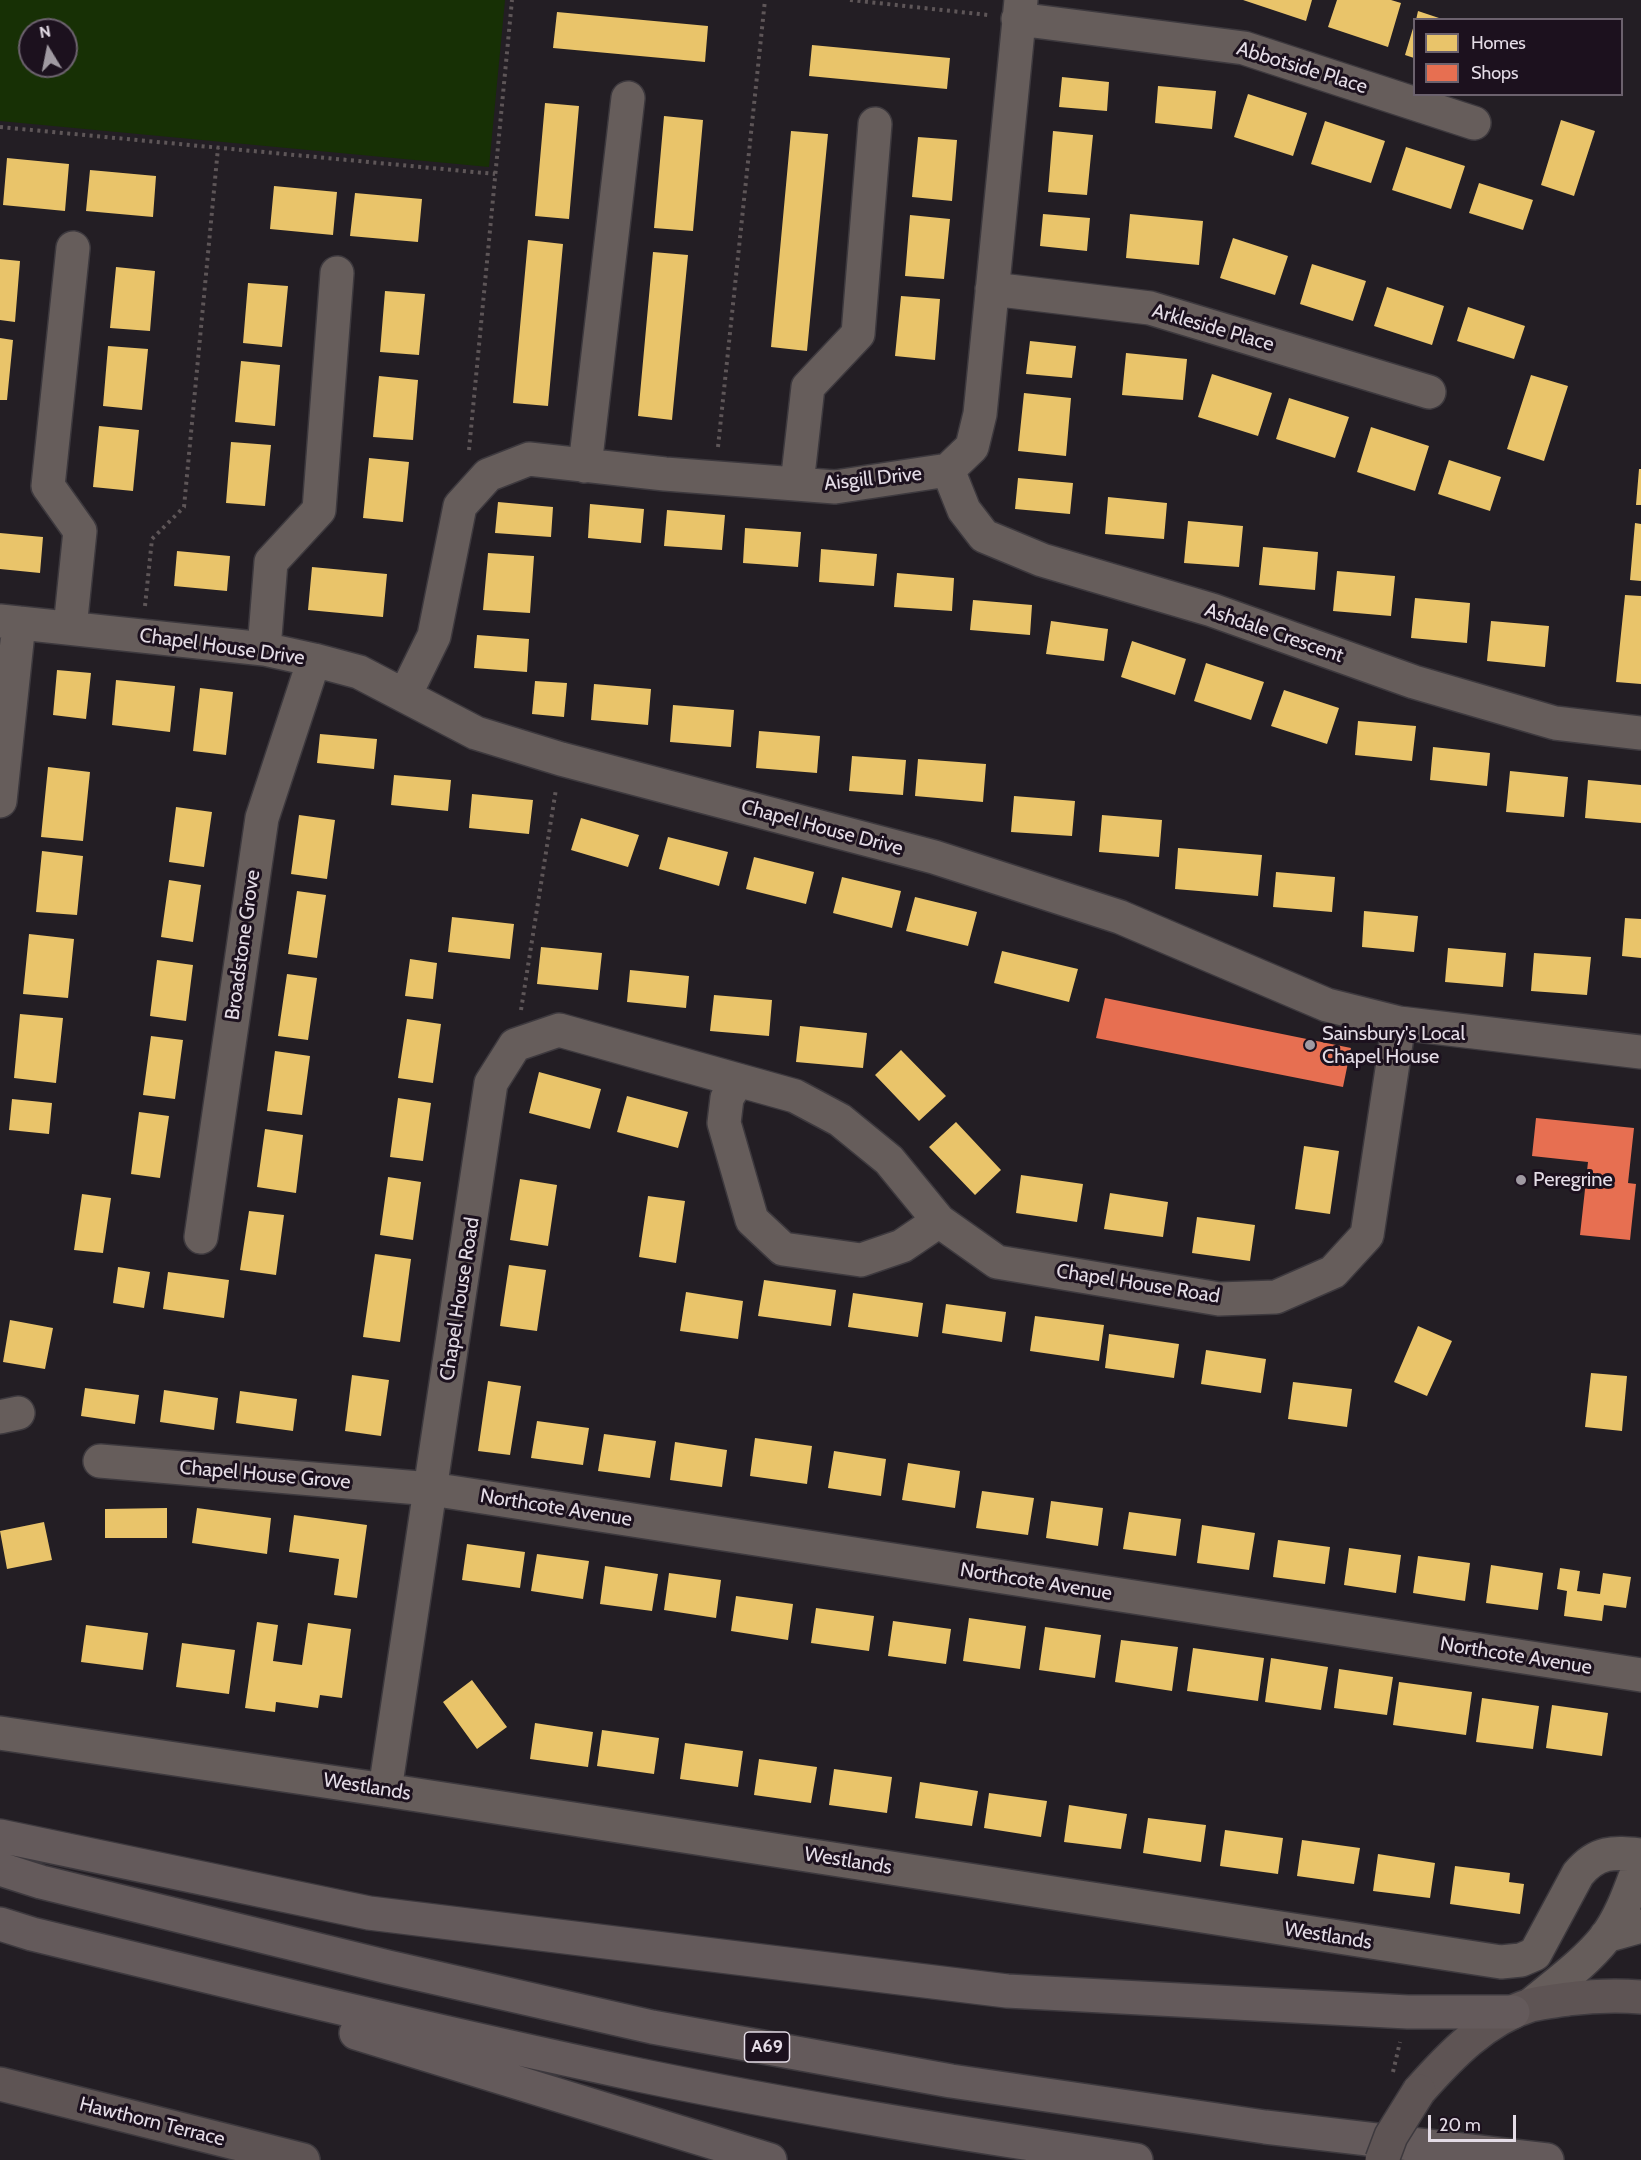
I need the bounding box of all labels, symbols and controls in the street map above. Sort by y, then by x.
north arrow [18,18,78,78]
legend [1413,18,1623,96]
text: N [38,21,52,42]
text: Homes [1471,32,1526,54]
street label: Abbotside Place [1234,37,1370,99]
text: Shops [1471,62,1519,84]
street label: Arkleside Place [1149,299,1277,357]
street label: Aisgill Drive [823,462,923,496]
street label: Ashdale Crescent [1201,598,1347,668]
street label: Chapel House Drive [138,624,306,670]
street label: Chapel House Drive [738,795,906,861]
street label: Broadstone Grove [221,868,265,1022]
place label: Sainsbury's Local Chapel House [1322,1022,1465,1069]
marker: Sainsbury's Local Chapel House [1303,1038,1317,1052]
place label: Peregrine [1533,1168,1613,1192]
marker: Peregrine [1514,1173,1528,1187]
street label: Chapel House Road [435,1216,485,1382]
street label: Chapel House Road [1055,1259,1221,1309]
street label: Chapel House Grove [178,1456,352,1494]
street label: Northcote Avenue [478,1484,634,1532]
street label: Northcote Avenue [958,1558,1114,1606]
street label: Northcote Avenue [1438,1632,1594,1680]
street label: Westlands [322,1768,412,1806]
street label: Westlands [803,1842,893,1880]
street label: Westlands [1283,1917,1373,1955]
road number: A69 [744,2032,789,2062]
street label: Hawthorn Terrace [77,2092,227,2152]
scale bar [1431,2103,1520,2141]
text: 20 m [1439,2114,1481,2136]

